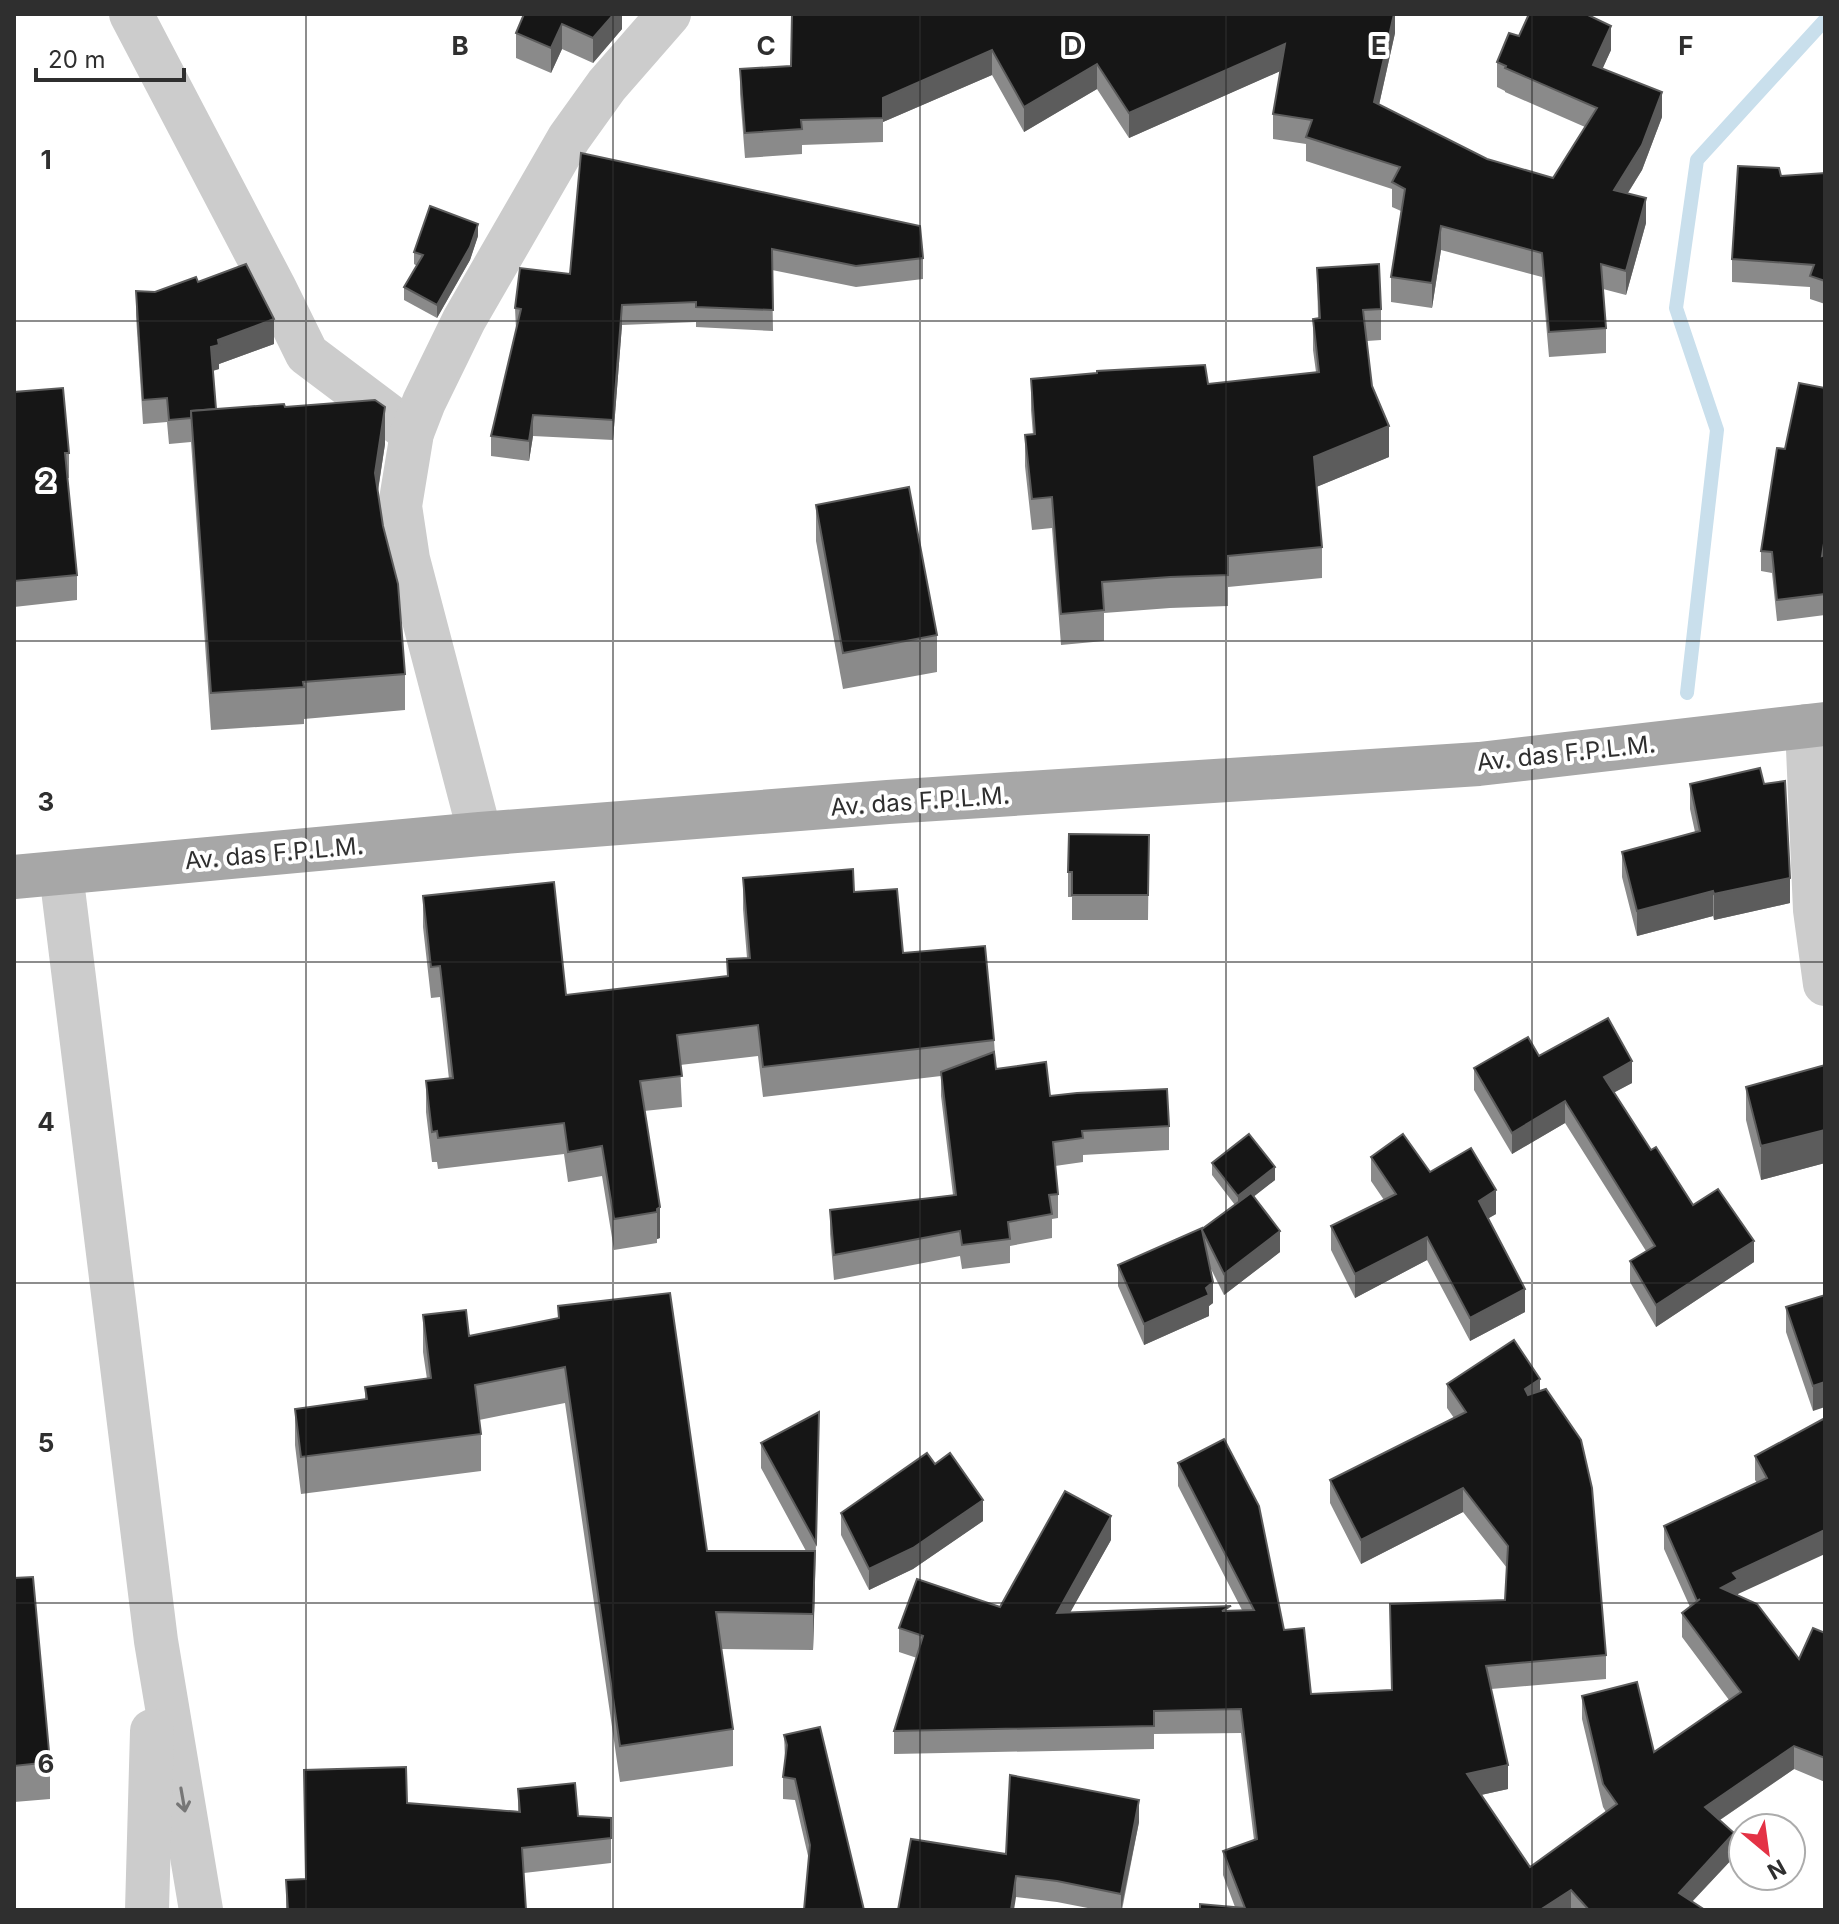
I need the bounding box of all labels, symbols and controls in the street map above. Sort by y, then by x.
text: B [451,30,469,61]
text: C [756,30,776,61]
text: D [1064,30,1082,61]
text: E [1371,30,1387,61]
text: F [1678,30,1694,61]
scale bar [36,32,184,82]
text: 20 m [48,45,106,74]
text: 1 [40,144,52,175]
text: 2 [38,465,54,496]
street label: Av. das F.P.L.M. [1475,729,1657,777]
street label: Av. das F.P.L.M. [830,780,1010,822]
text: 3 [38,786,54,817]
street label: Av. das F.P.L.M. [183,831,365,875]
text: 4 [37,1106,55,1137]
text: 5 [38,1427,54,1458]
text: 6 [38,1748,54,1779]
one-way arrow [177,1787,192,1813]
north arrow [1727,1812,1807,1892]
text: N [1763,1854,1790,1885]

